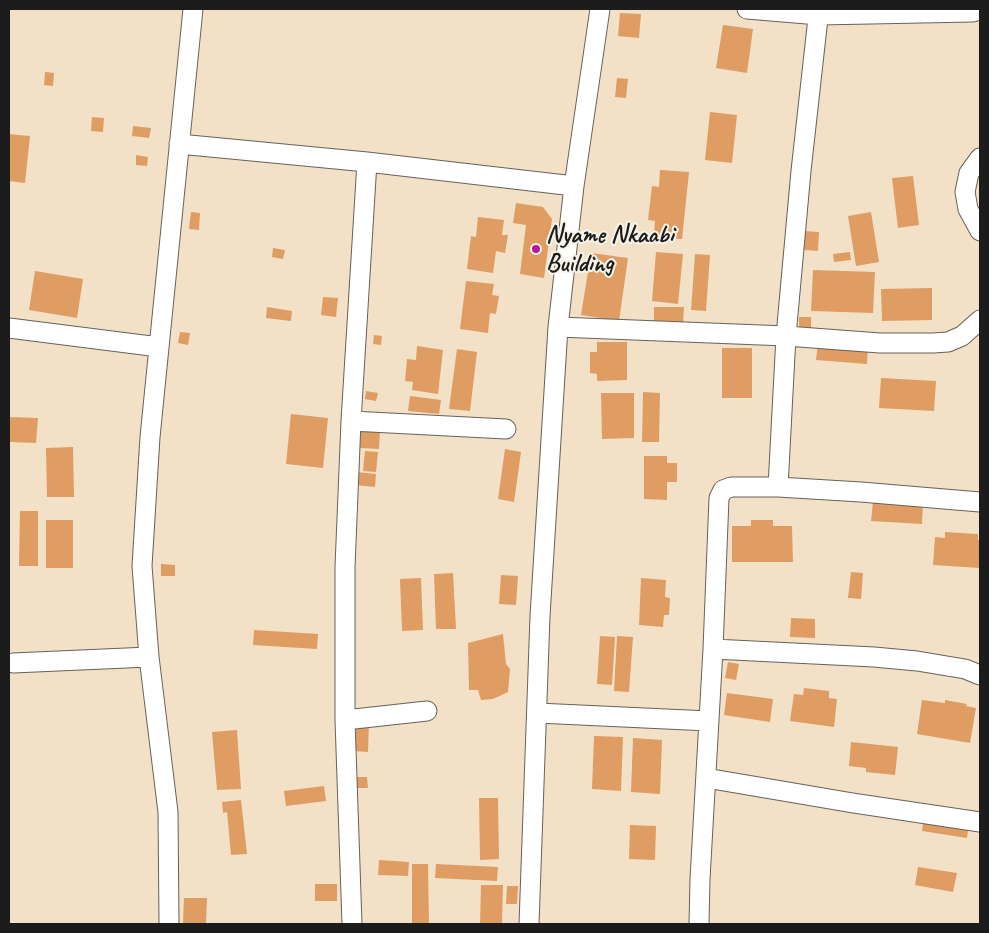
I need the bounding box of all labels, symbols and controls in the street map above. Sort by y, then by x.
place label: Nyame Nkaabi Building [546,220,674,279]
marker: Nyame Nkaabi Building [530,243,542,255]

